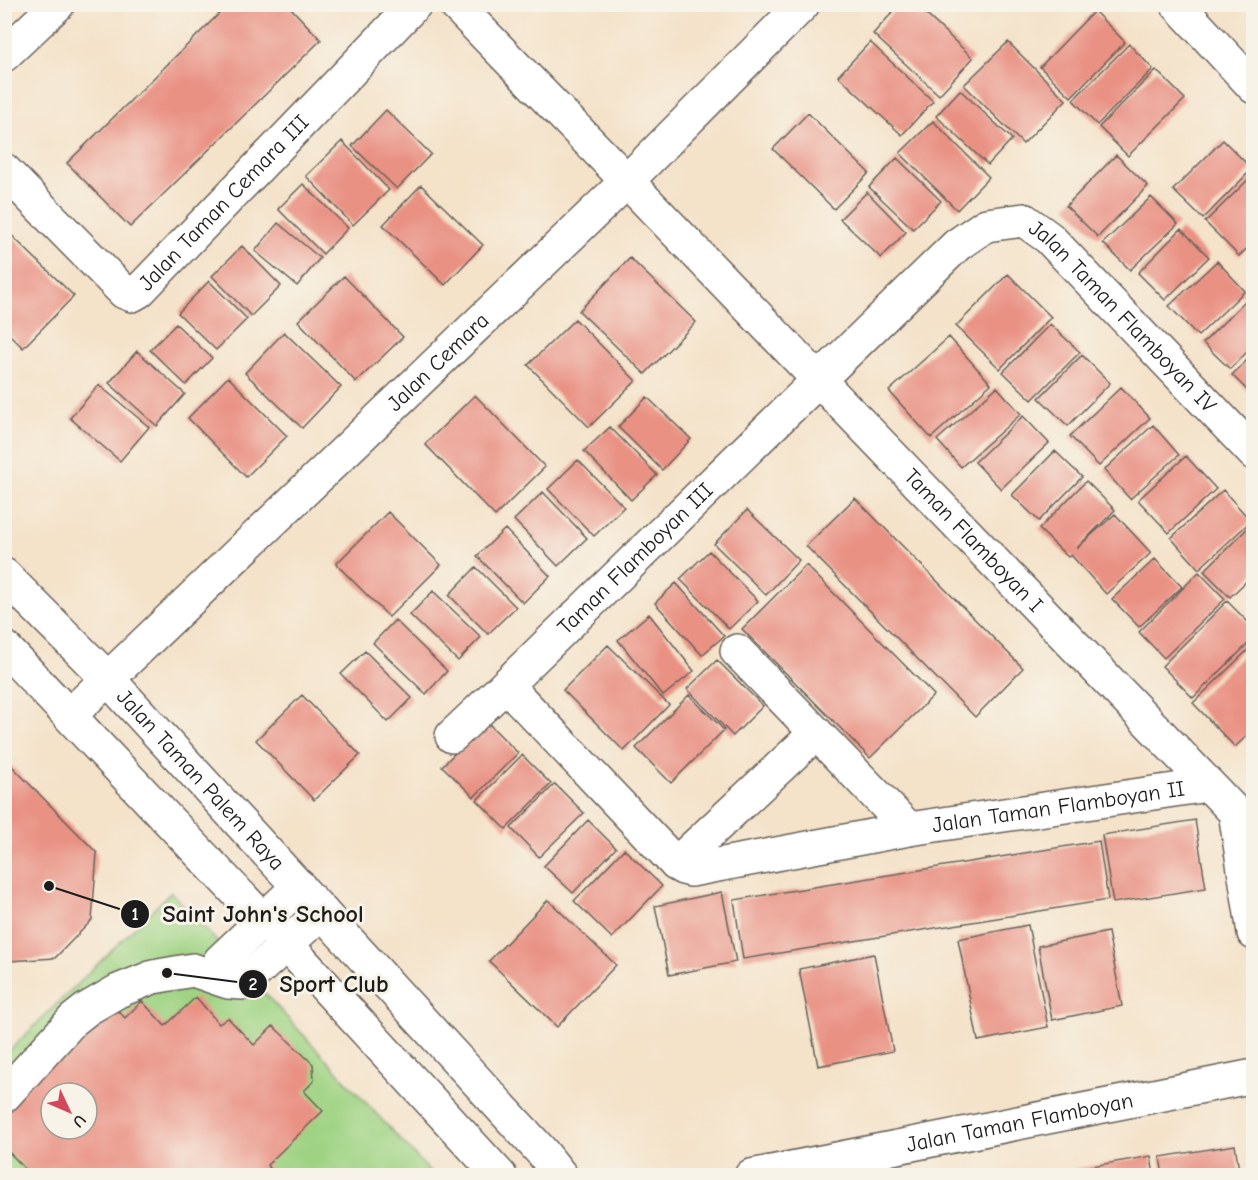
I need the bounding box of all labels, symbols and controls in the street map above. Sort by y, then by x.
street label: Jalan Taman Cemara III [133,110,314,296]
street label: Jalan Taman Flamboyan IV [1024,215,1222,418]
street label: Jalan Cemara [382,307,494,417]
street label: Taman Flamboyan I [898,463,1048,618]
street label: Taman Flamboyan III [552,477,718,640]
street label: Jalan Taman Palem Raya [111,684,290,876]
street label: Jalan Taman Flamboyan II [930,776,1186,838]
callout: Saint John's School [120,893,375,935]
text: Saint John's School [162,900,364,928]
text: 1 [131,904,139,925]
callout: Sport Club [238,963,401,1005]
text: Sport Club [279,970,389,998]
text: 2 [249,974,258,995]
north arrow [39,1081,99,1141]
street label: Jalan Taman Flamboyan [904,1087,1135,1158]
text: U [69,1111,89,1131]

